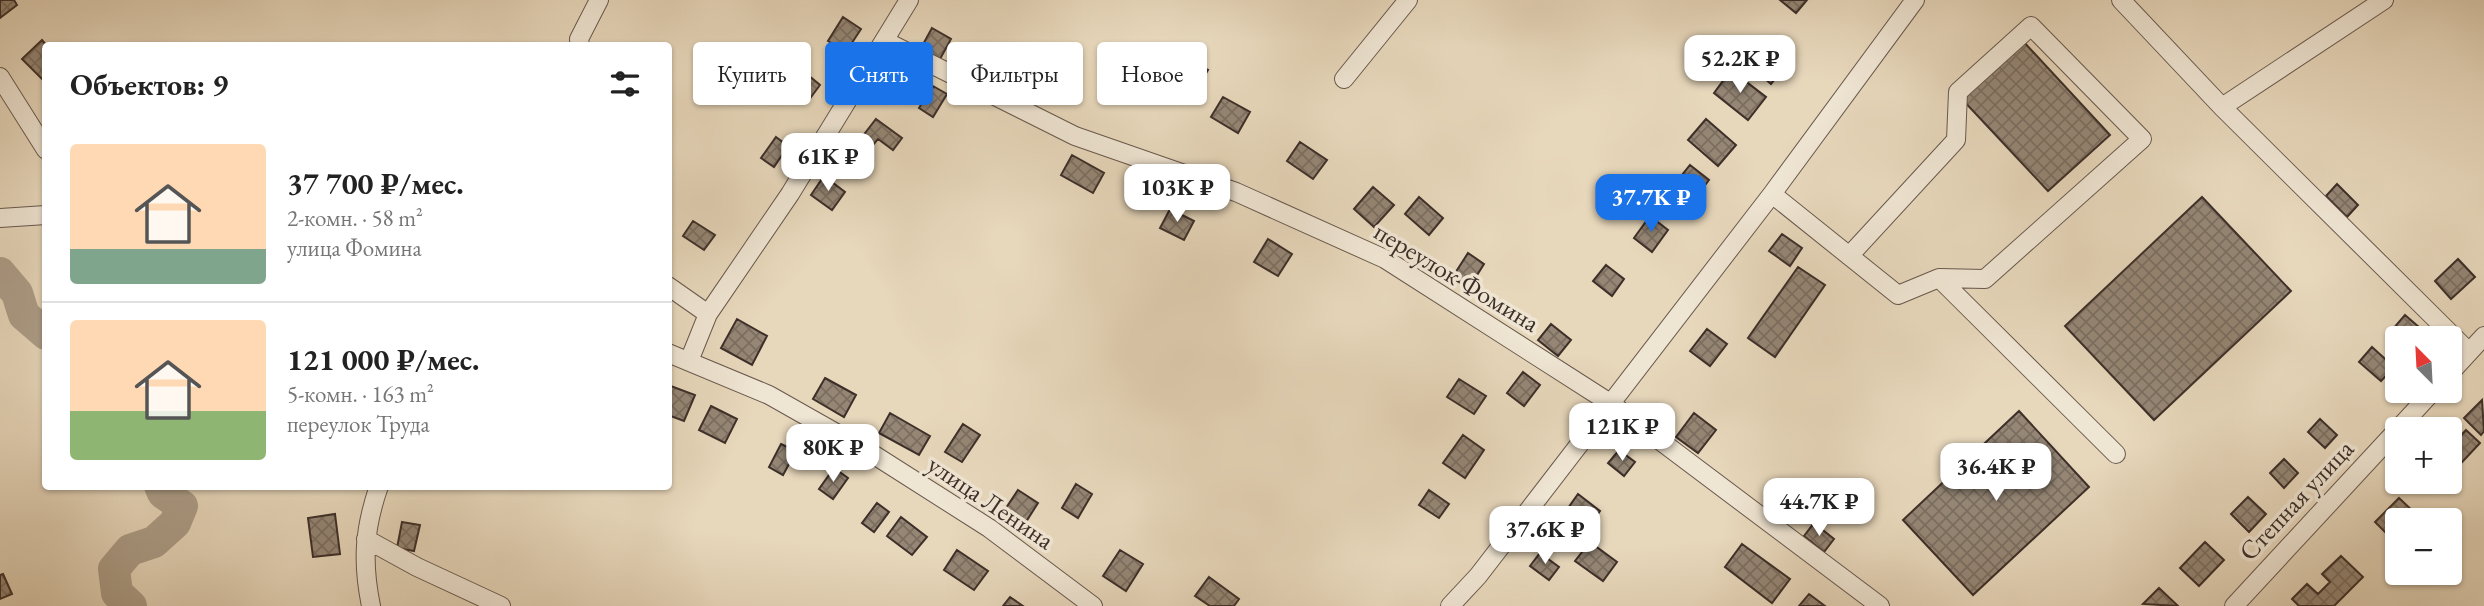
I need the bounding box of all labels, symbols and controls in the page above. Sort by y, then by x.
pin: 52.2K ₽ [1675,36,1805,95]
chip: Купить [693,42,811,105]
chip: Снять [825,42,933,105]
chip: Фильтры [947,42,1083,105]
chip: Новое [1097,42,1207,105]
text: 52.2K ₽ [1700,43,1780,73]
text: Объектов: 9 [70,65,228,104]
icon: filters [606,65,644,103]
pin: 61K ₽ [779,134,877,193]
text: 61K ₽ [797,141,859,171]
text: 37 700 ₽/мес. [287,164,464,203]
pin: 103K ₽ [1120,164,1234,224]
icon: home [126,172,210,256]
text: 103K ₽ [1140,172,1214,202]
pin: 37.7K ₽ [1586,174,1716,234]
text: 37.7K ₽ [1611,182,1691,212]
text: 2-комн. · 58 m² [287,203,423,233]
street label: переулок Фомина [1368,214,1546,340]
text: улица Фомина [287,233,422,263]
north arrow [2385,326,2462,402]
map controls [2385,326,2462,585]
text: 121 000 ₽/мес. [287,340,480,379]
icon: home [126,348,210,432]
text: 5-комн. · 163 m² [287,379,434,409]
pin: 121K ₽ [1565,404,1679,463]
text: переулок Труда [287,409,430,439]
text: 121K ₽ [1585,411,1659,441]
button: + [2385,417,2462,494]
pin: 80K ₽ [784,424,882,484]
text: 80K ₽ [802,432,864,462]
street label: Степная улица [2231,432,2361,568]
pin: 36.4K ₽ [1931,444,2061,503]
street label: улица Ленина [921,447,1061,557]
text: 36.4K ₽ [1956,451,2036,481]
pin: 44.7K ₽ [1754,478,1884,538]
text: 44.7K ₽ [1779,486,1859,516]
pin: 37.6K ₽ [1480,506,1610,566]
button: − [2385,508,2462,585]
text: 37.6K ₽ [1505,514,1585,544]

